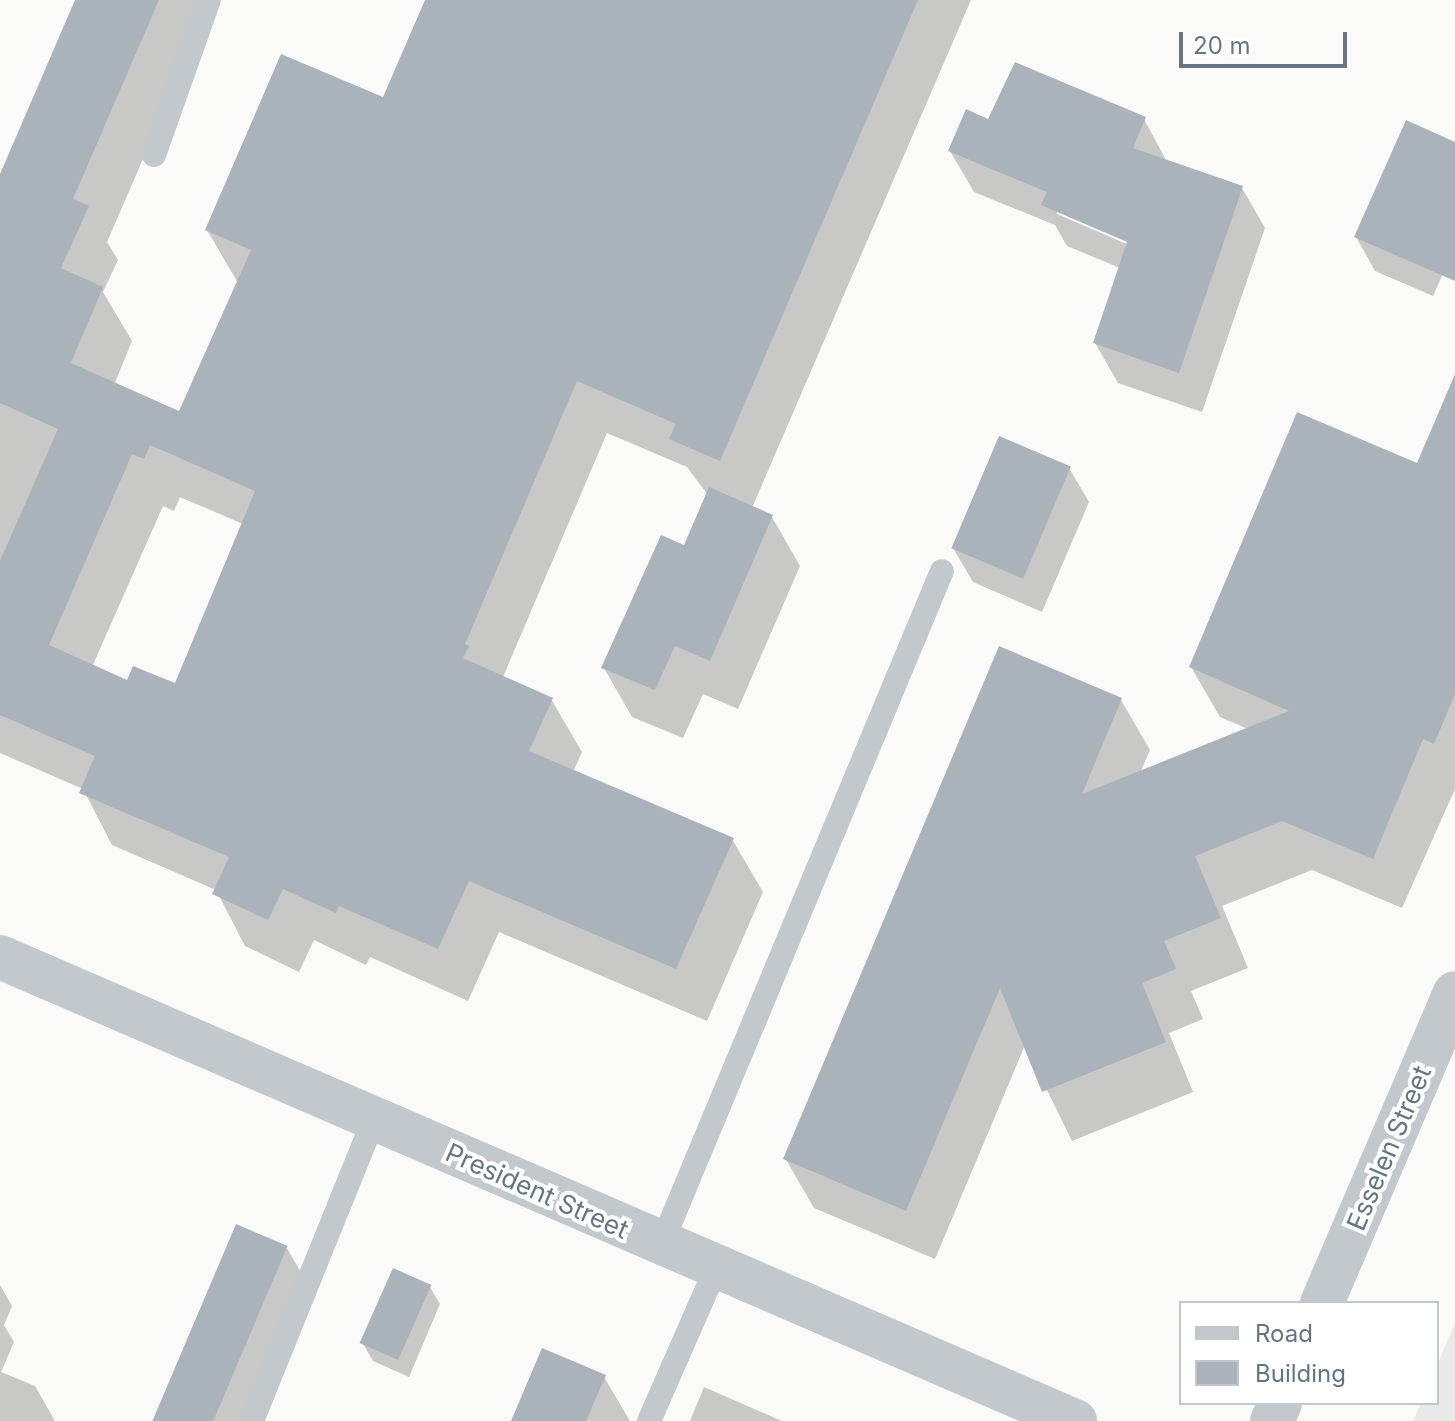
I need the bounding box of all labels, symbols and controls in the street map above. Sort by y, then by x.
scale bar [1183,16,1351,66]
text: 20 m [1193,31,1251,60]
street label: Esselen Street [1340,1061,1438,1235]
street label: President Street [441,1137,633,1245]
legend [1179,1301,1439,1405]
text: Road [1255,1319,1313,1348]
text: Building [1255,1359,1346,1388]

